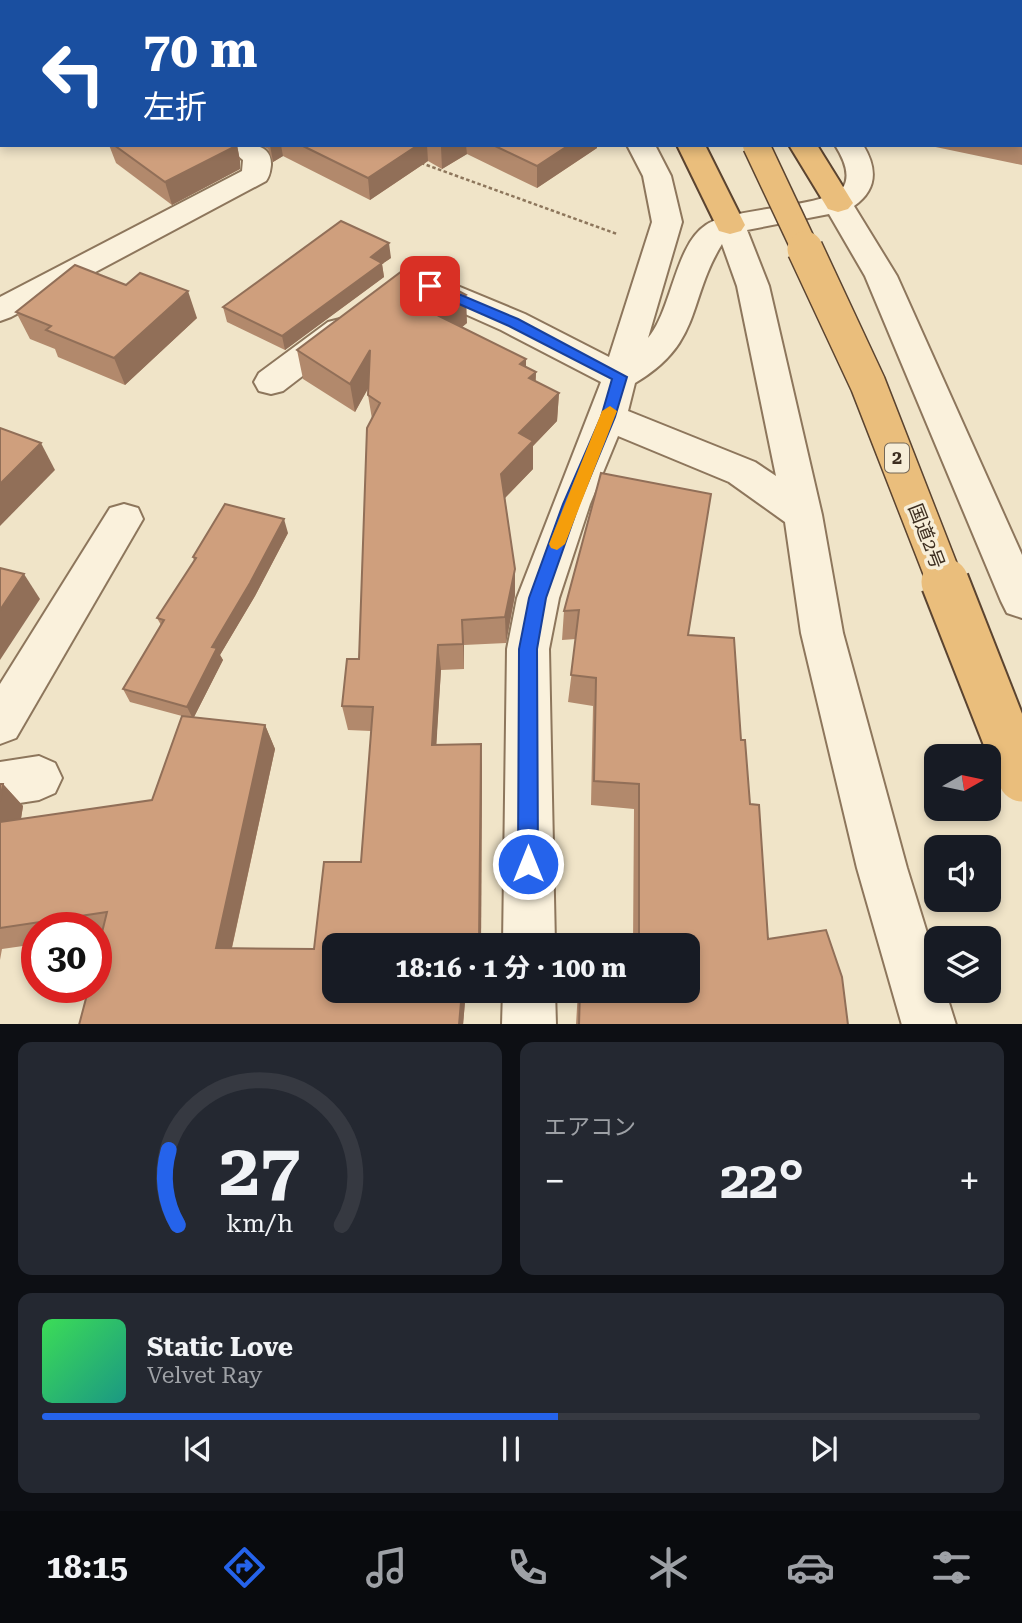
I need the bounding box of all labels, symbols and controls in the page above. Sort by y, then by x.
text: 70 m [143,22,258,79]
icon: left [28,28,119,119]
text: 左折 [143,88,207,126]
pin [400,256,460,316]
icon: arrive [411,267,449,305]
road number: 2 [885,444,909,472]
street label: 国道2号 [904,500,949,572]
north arrow [924,744,1001,821]
map controls [924,744,1001,1003]
position arrow [491,827,565,901]
button: sound [924,835,1001,912]
speed limit sign: 30 [21,912,112,1003]
button: layers [924,926,1001,1003]
text: 18:16 · 1 分 · 100 m [395,953,627,983]
text: エアコン [544,1114,636,1141]
text: 27 [219,1128,301,1213]
text: 22° [720,1150,804,1211]
text: − [544,1159,565,1203]
text: + [959,1159,980,1203]
text: km/h [227,1208,293,1237]
text: Static Love [147,1332,293,1362]
text: Velvet Ray [147,1362,262,1389]
icon: previous [179,1430,217,1468]
icon: pause [492,1430,530,1468]
icon: next [805,1430,843,1468]
icon: directions [220,1543,269,1592]
icon: music [362,1543,411,1592]
icon: phone [503,1543,552,1592]
icon: climate [644,1543,693,1592]
icon: car [786,1543,835,1592]
icon: filters [927,1543,976,1592]
text: 18:15 [46,1548,128,1586]

